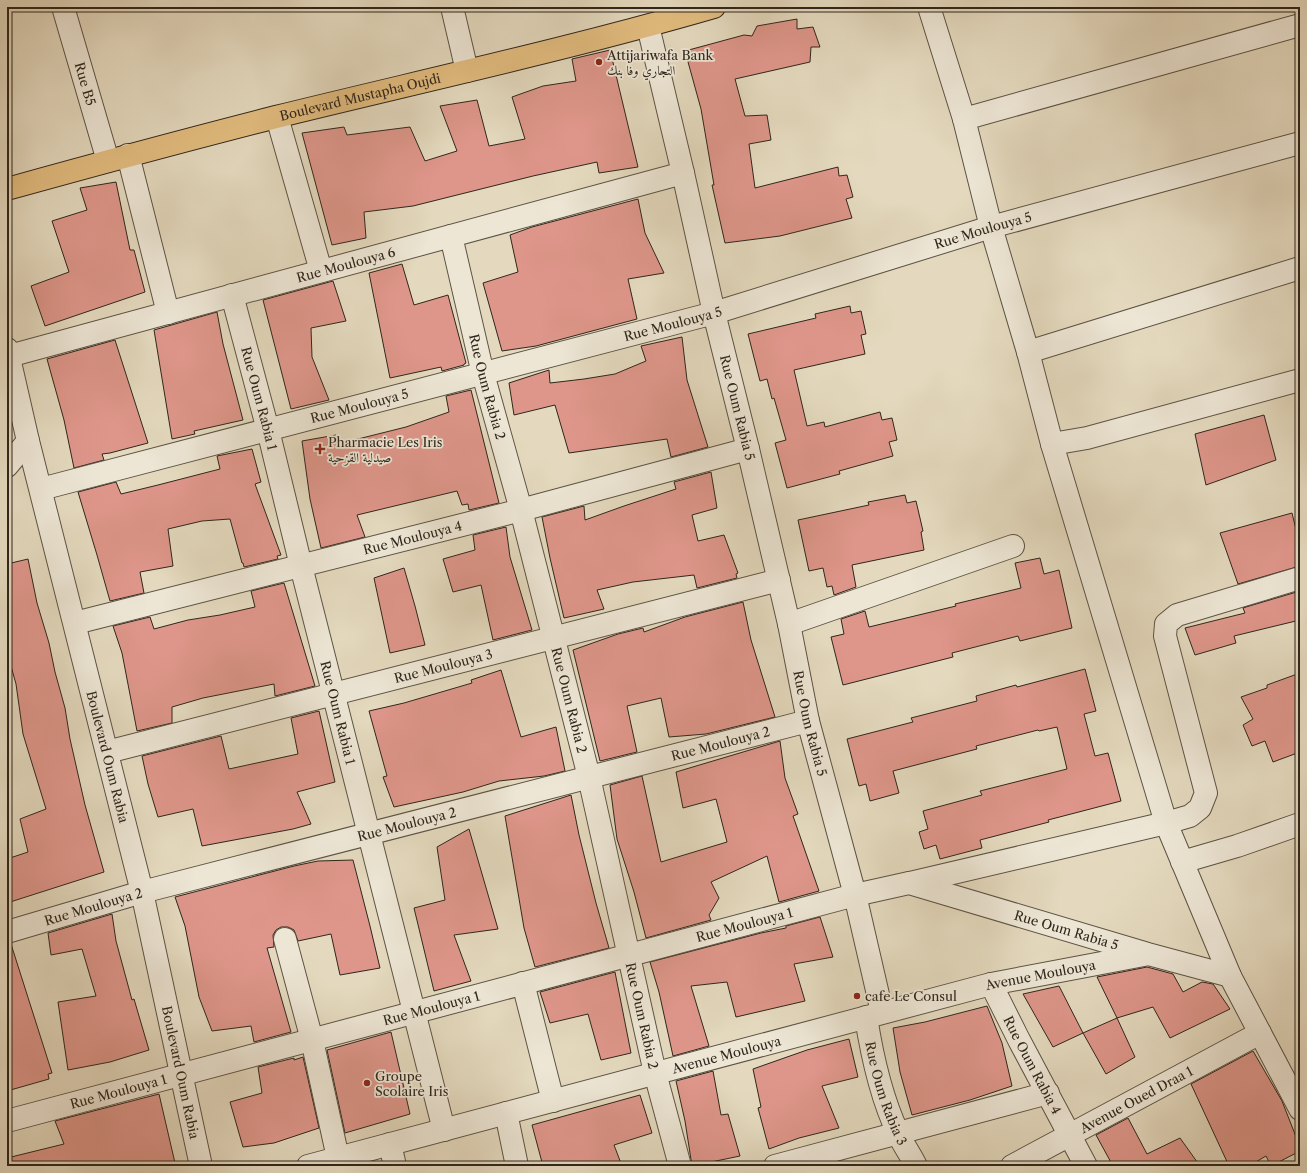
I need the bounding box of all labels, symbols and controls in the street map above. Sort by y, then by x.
place label: Attijariwafa Bank التجاري وفا بنك [606,47,714,81]
marker: Attijariwafa Bank التجاري وفا بنك [594,57,604,67]
street label: Rue B5 [72,60,99,107]
street label: Boulevard Mustapha Oujdi [278,70,442,124]
street label: Rue Moulouya 5 [932,208,1033,252]
street label: Rue Moulouya 6 [295,243,397,286]
street label: Rue Moulouya 5 [622,303,724,344]
street label: Rue Oum Rabia 2 [466,332,509,441]
street label: Rue Oum Rabia 1 [238,345,281,452]
street label: Rue Oum Rabia 5 [717,353,758,462]
street label: Rue Moulouya 5 [308,385,410,426]
place label: Pharmacie Les Iris صيدلية القزحية [328,434,443,466]
marker: Pharmacie Les Iris صيدلية القزحية [315,444,325,454]
street label: Rue Moulouya 4 [361,517,463,558]
street label: Rue Oum Rabia 2 [548,645,591,755]
street label: Rue Moulouya 3 [392,646,494,686]
street label: Rue Oum Rabia 1 [317,659,359,767]
street label: Rue Oum Rabia 5 [790,669,831,778]
street label: Boulevard Oum Rabia [83,689,132,825]
street label: Rue Moulouya 2 [669,723,772,764]
street label: Rue Moulouya 2 [356,804,458,844]
street label: Rue Moulouya 2 [42,884,144,929]
street label: Rue Moulouya 1 [694,904,795,945]
street label: Rue Oum Rabia 5 [1012,907,1120,953]
street label: Avenue Moulouya [982,956,1097,993]
street label: Rue Oum Rabia 2 [623,961,662,1070]
street label: Rue Moulouya 1 [381,987,482,1028]
place label: cafe Le Consul [865,988,957,1004]
marker: cafe Le Consul [852,991,862,1001]
street label: Boulevard Oum Rabia [159,1004,203,1140]
street label: Rue Oum Rabia 4 [1000,1013,1065,1117]
street label: Avenue Moulouya [669,1032,783,1077]
street label: Rue Oum Rabia 3 [862,1040,911,1148]
street label: Avenue Oued Draa 1 [1076,1062,1196,1137]
place label: Groupe Scolaire Iris [375,1068,449,1099]
street label: Rue Moulouya 1 [68,1071,169,1112]
marker: Groupe Scolaire Iris [362,1078,372,1088]

